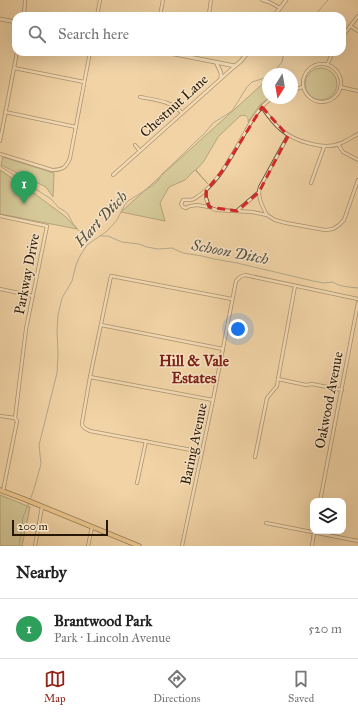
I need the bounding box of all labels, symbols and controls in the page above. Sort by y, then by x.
search box [12,12,346,56]
icon: search [26,23,48,45]
text: Search here [58,25,129,43]
north arrow [262,68,298,104]
street label: Chestnut Lane [136,71,212,141]
pin: 1 [11,171,37,204]
water label: Hart Dtich [70,187,132,251]
street label: Parkway Drive [11,232,43,316]
water label: Schoon Ditch [189,236,271,268]
your location [228,319,248,339]
street label: Oakwood Avenue [311,350,347,450]
district label: Hill & Vale Estates [159,352,230,387]
street label: Baring Avenue [177,401,211,487]
map controls [310,498,346,534]
button: layers [310,498,346,534]
scale bar [12,518,108,537]
text: 200 m [18,520,48,533]
text: Nearby [16,562,67,583]
text: Brantwood Park [54,612,152,630]
text: 1 [26,621,32,637]
text: 520 m [308,621,342,637]
text: Park · Lincoln Avenue [54,630,171,646]
tab: Map [44,668,66,705]
tab: Directions [153,668,201,705]
tab: Saved [288,668,314,705]

